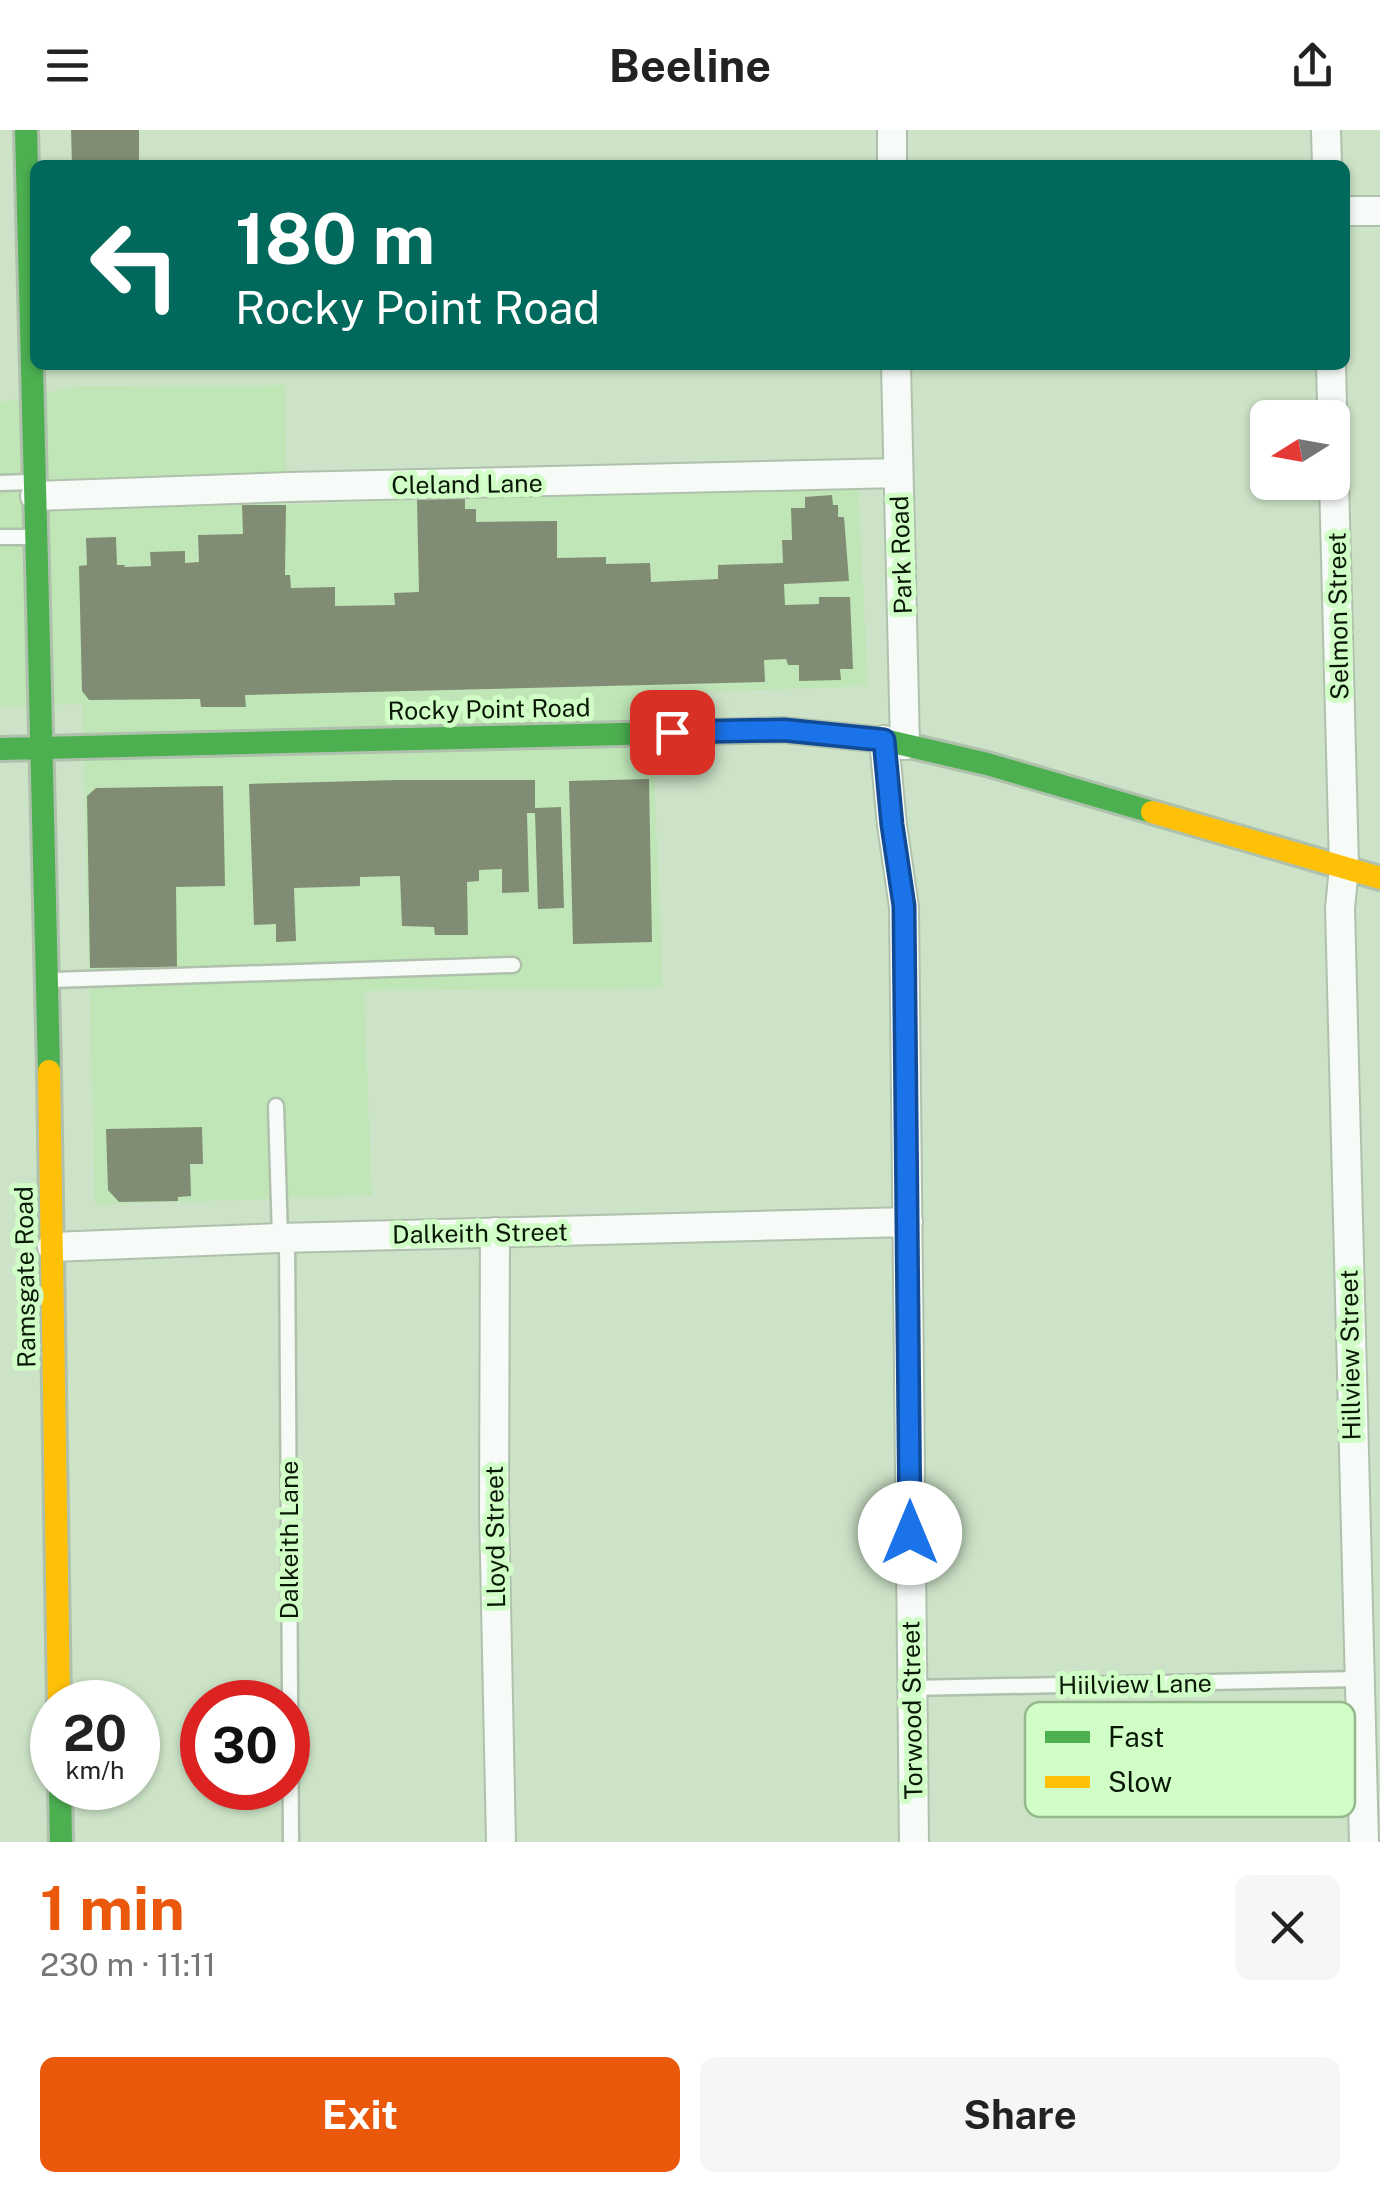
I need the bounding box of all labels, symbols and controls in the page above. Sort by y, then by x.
icon: menu [40,38,95,93]
icon: share [1285,38,1340,93]
text: Beeline [609,39,771,92]
text: 180 m [235,197,435,280]
icon: left [70,200,200,330]
text: Rocky Point Road [235,281,600,334]
north arrow [1250,400,1350,500]
map controls [1250,400,1350,500]
street label: Cleland Lane [391,468,543,500]
street label: Park Road [884,495,918,615]
street label: Selmon Street [1322,532,1354,700]
pin [630,690,715,775]
street label: Rocky Point Road [387,692,591,726]
icon: arrive [645,705,700,760]
street label: Ramsgate Road [8,1186,42,1368]
street label: Dalkeith Street [392,1216,568,1250]
street label: Hillview Street [1334,1269,1366,1441]
street label: Dalkeith Lane [274,1460,304,1620]
street label: Lloyd Street [479,1466,511,1608]
position arrow [858,1481,962,1585]
street label: Torwood Street [895,1620,929,1800]
street label: Hiilview Lane [1058,1668,1212,1700]
speed limit sign: 30 [180,1680,310,1810]
legend [1025,1702,1355,1817]
text: 20 [63,1703,127,1762]
text: Fast [1108,1720,1164,1753]
text: km/h [66,1755,124,1785]
text: Slow [1108,1765,1172,1798]
text: 1 min [40,1873,185,1944]
button: close [1235,1875,1340,1980]
text: 230 m · 11:11 [40,1946,216,1983]
button: Exit [40,2057,680,2172]
button: Share [700,2057,1340,2172]

